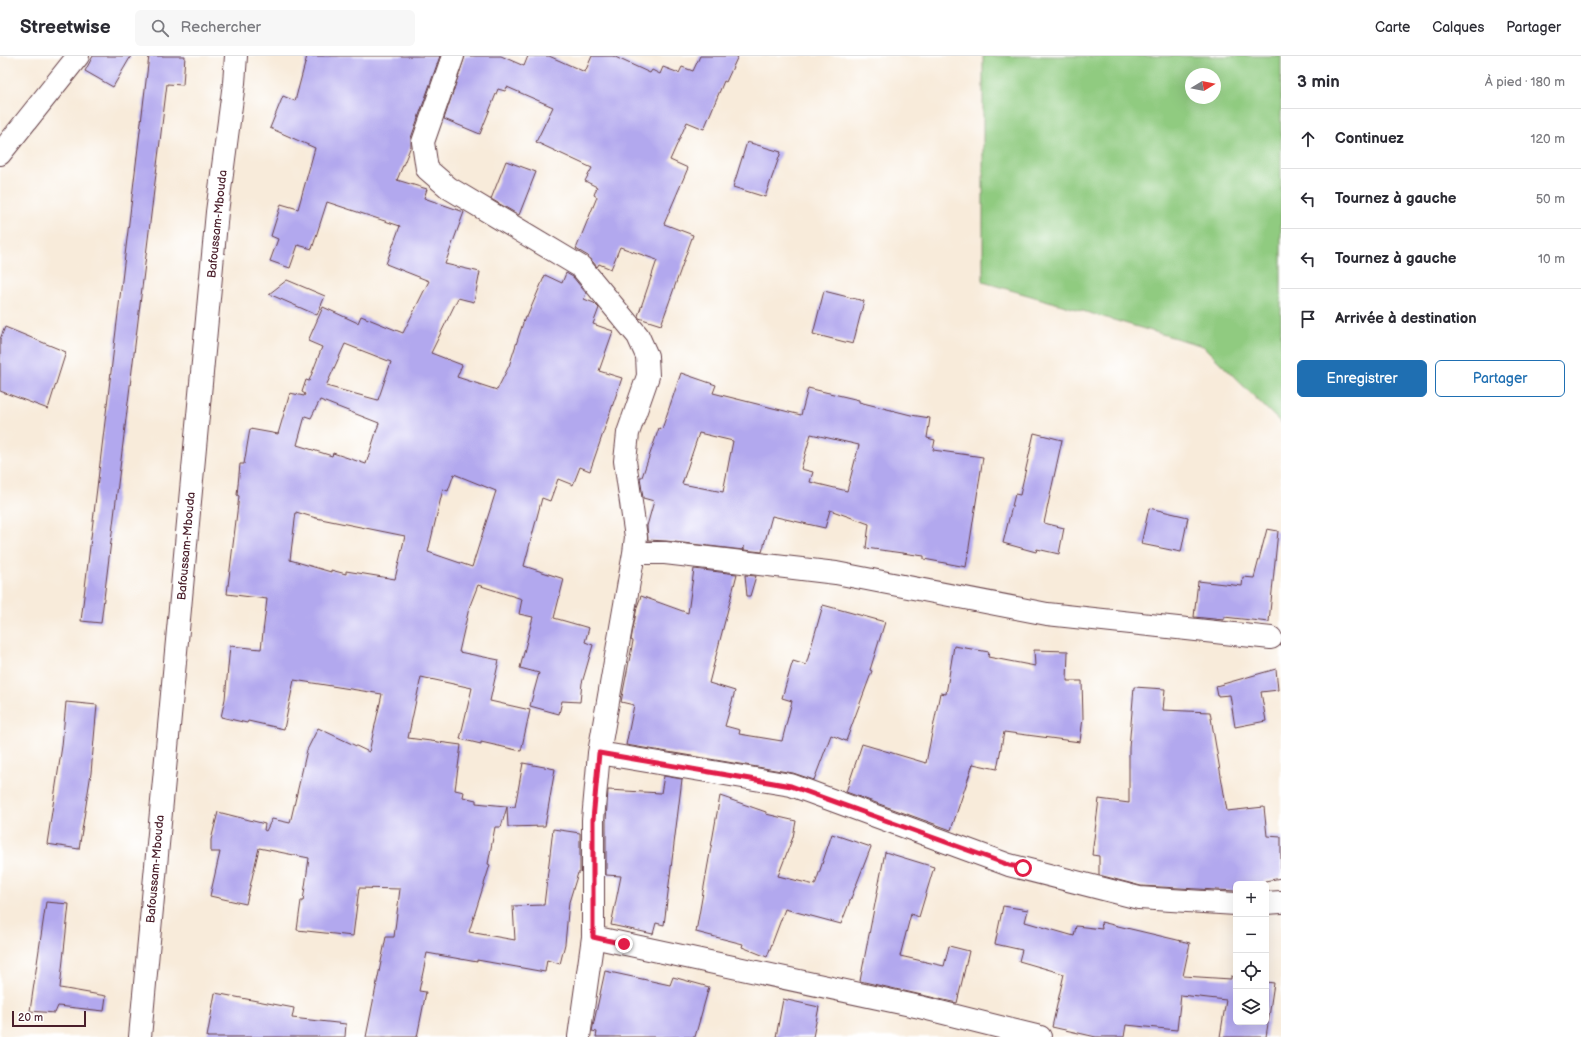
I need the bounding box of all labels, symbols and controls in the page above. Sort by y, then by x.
search box [135,10,415,46]
text: Streetwise [20,16,111,39]
icon: search [149,17,171,39]
text: Rechercher [181,18,261,37]
text: Carte [1375,19,1410,36]
text: Calques [1432,19,1484,36]
text: Partager [1506,19,1561,36]
north arrow [1185,68,1221,104]
text: 3 min [1297,72,1340,92]
text: À pied · 180 m [1485,74,1565,90]
icon: ahead [1297,128,1319,150]
text: Continuez [1335,129,1404,148]
text: 120 m [1530,131,1565,147]
street label: Bafoussam-Mbouda [204,169,231,279]
icon: left [1297,188,1319,210]
text: Tournez à gauche [1335,189,1456,208]
text: 50 m [1536,191,1565,207]
icon: left [1297,248,1319,270]
text: Tournez à gauche [1335,249,1456,268]
text: 10 m [1538,251,1565,267]
icon: arrive [1297,308,1319,330]
text: Arrivée à destination [1335,309,1477,328]
button: Enregistrer [1297,360,1427,397]
button: Partager [1435,360,1565,397]
street label: Bafoussam-Mbouda [174,491,199,601]
street label: Bafoussam-Mbouda [143,814,168,924]
route start [1014,859,1032,877]
map controls [1233,881,1269,1025]
button: + [1233,881,1269,917]
button: − [1233,917,1269,953]
route end [615,935,633,953]
button: locate [1233,953,1269,989]
button: layers [1233,989,1269,1025]
scale bar [12,1009,86,1028]
text: 20 m [18,1011,43,1024]

